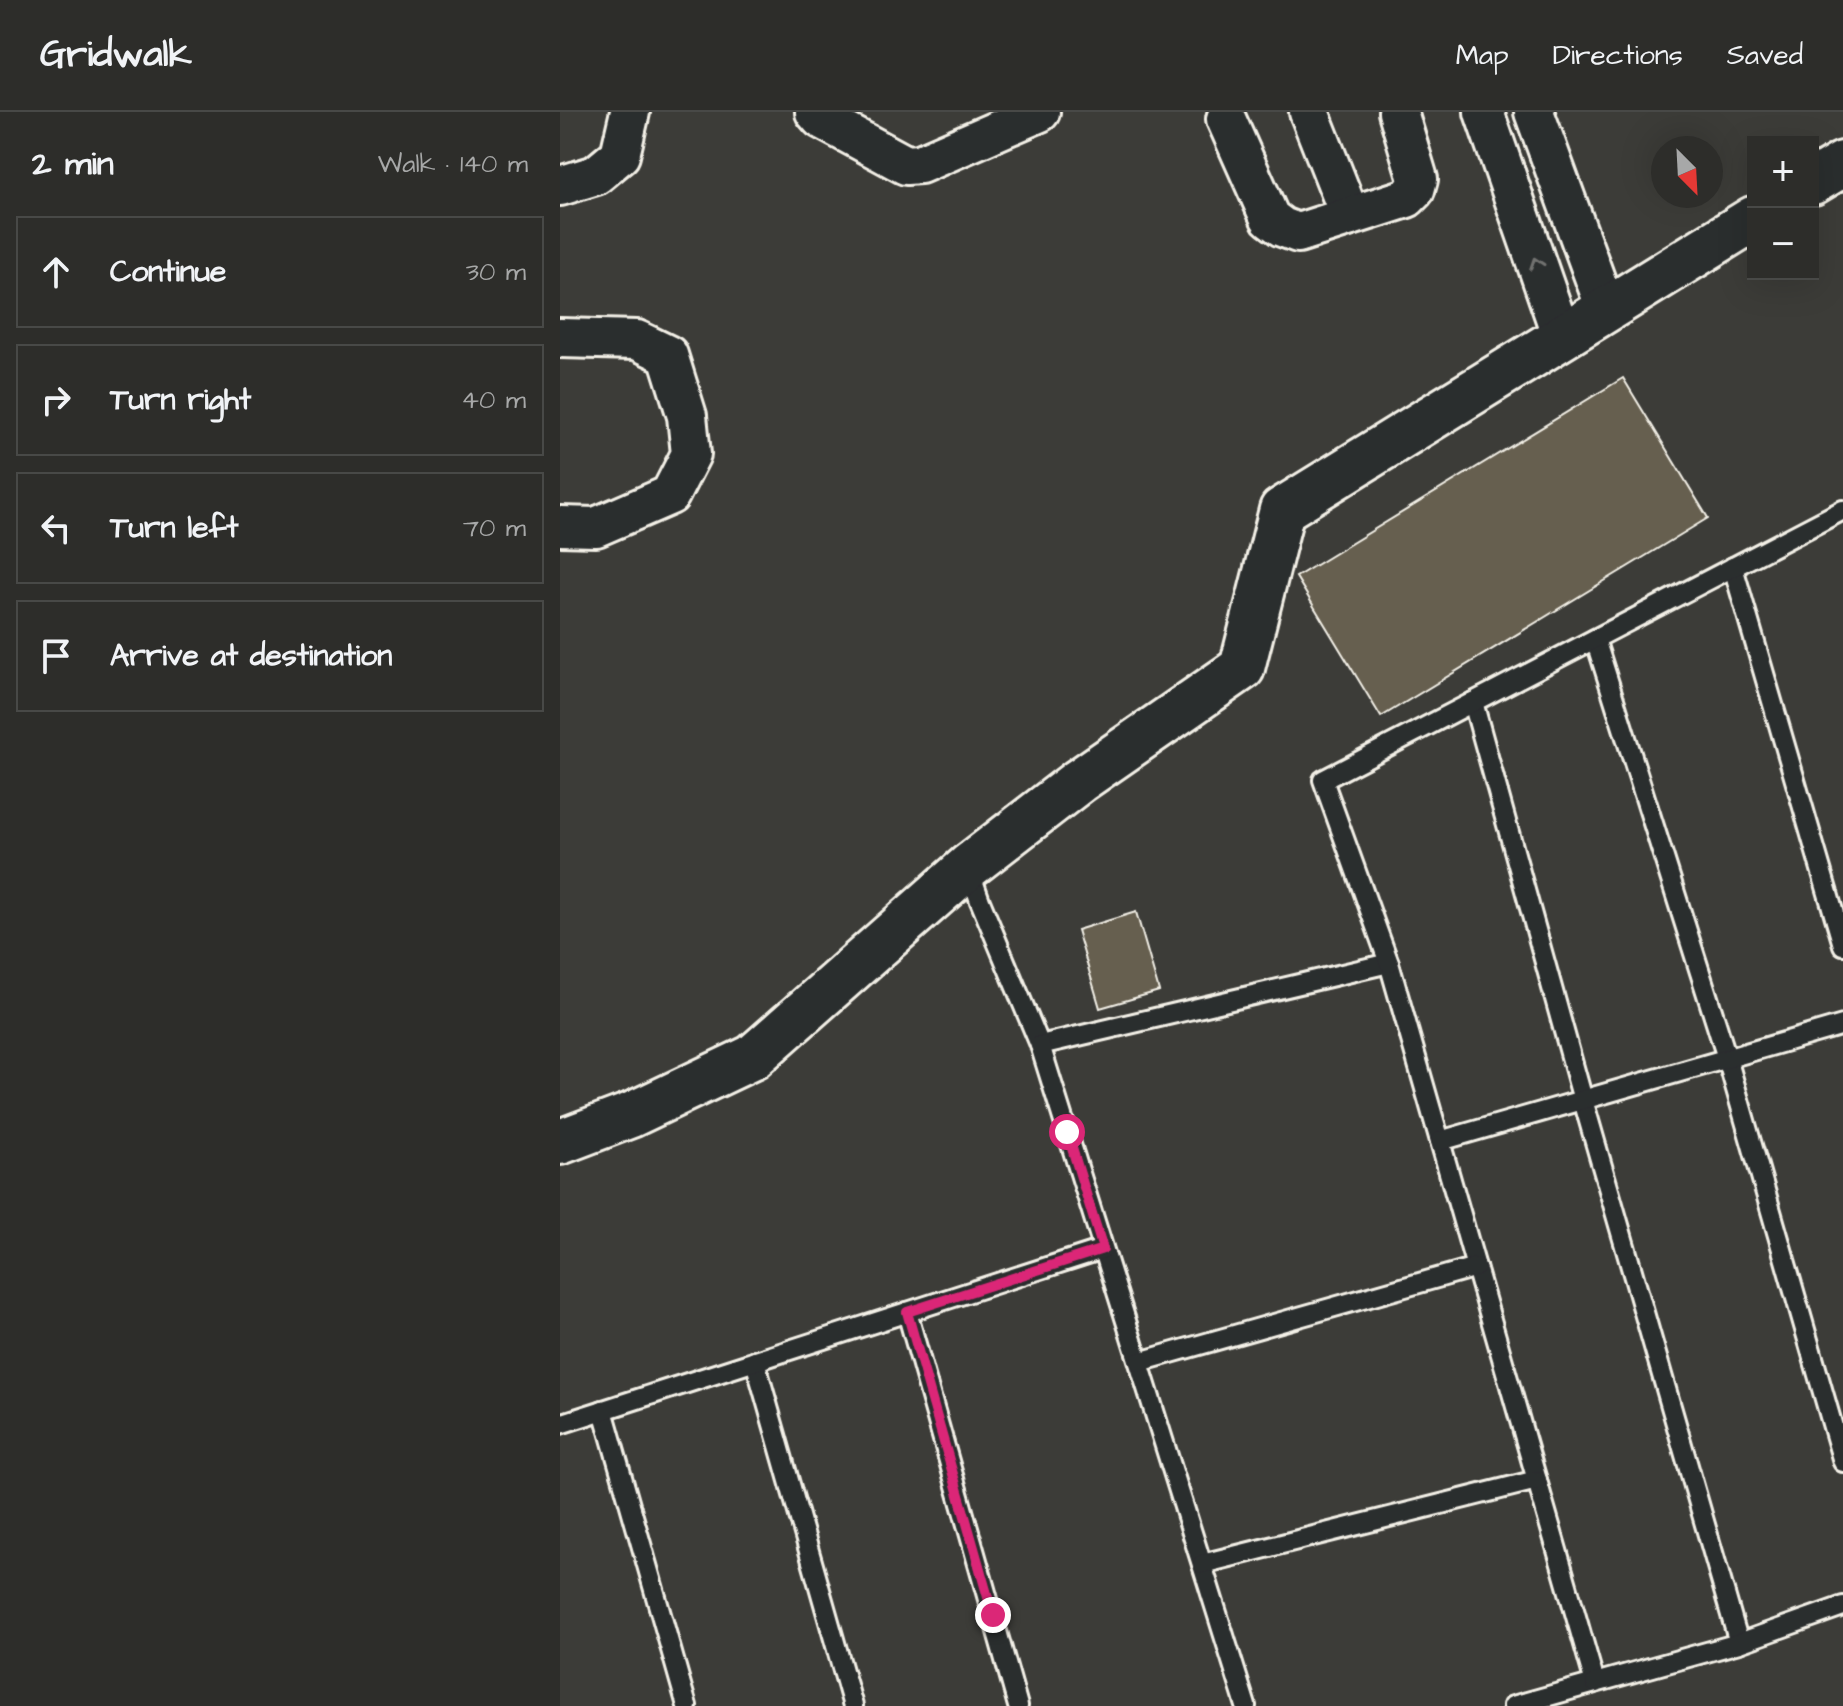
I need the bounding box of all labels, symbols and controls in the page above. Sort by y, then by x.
text: Gridwalk [40,29,192,81]
text: Map [1456,36,1509,75]
text: Directions [1553,36,1683,75]
text: Saved [1727,36,1803,75]
north arrow [1651,136,1723,208]
map controls [1747,136,1819,280]
button: + [1747,136,1819,208]
text: 2 min [32,140,114,188]
text: Walk · 140 m [378,146,528,182]
button: − [1747,208,1819,280]
icon: ahead [34,250,78,294]
text: Continue [110,251,226,293]
text: 30 m [466,254,526,290]
one-way arrow [1530,257,1546,271]
icon: right [34,378,78,422]
text: Turn right [110,379,251,421]
text: 40 m [461,382,526,418]
icon: left [34,506,78,550]
text: Turn left [110,507,238,549]
text: 70 m [463,510,526,546]
icon: arrive [34,634,78,678]
text: Arrive at destination [110,635,392,677]
route start [1049,1114,1085,1150]
route end [975,1597,1011,1633]

